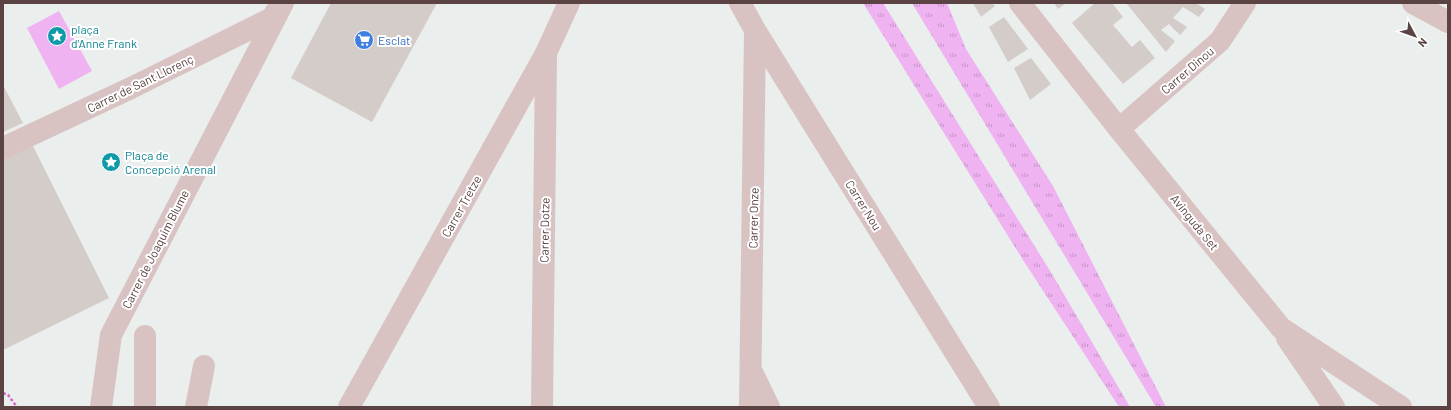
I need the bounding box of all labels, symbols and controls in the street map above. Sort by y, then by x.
north arrow [1395,16,1435,56]
place label: plaça d'Anne Frank [71,22,137,50]
place icon: plaça d'Anne Frank [46,25,68,47]
supermarket icon: Esclat [353,29,375,51]
place label: Esclat [378,33,410,47]
text: N [1416,36,1430,50]
street label: Carrer Dinou [1158,43,1216,97]
street label: Carrer de Sant Llorenç [85,51,195,115]
place label: Plaça de Concepció Arenal [125,148,216,176]
place icon: Plaça de Concepció Arenal [100,151,122,173]
street label: Carrer Tretze [438,173,484,239]
street label: Carrer Nou [843,177,885,233]
street label: Carrer de Joaquim Blume [119,187,191,311]
street label: Carrer Onze [745,187,761,249]
street label: Avinguda Set [1168,191,1222,253]
street label: Carrer Dotze [536,197,552,263]

